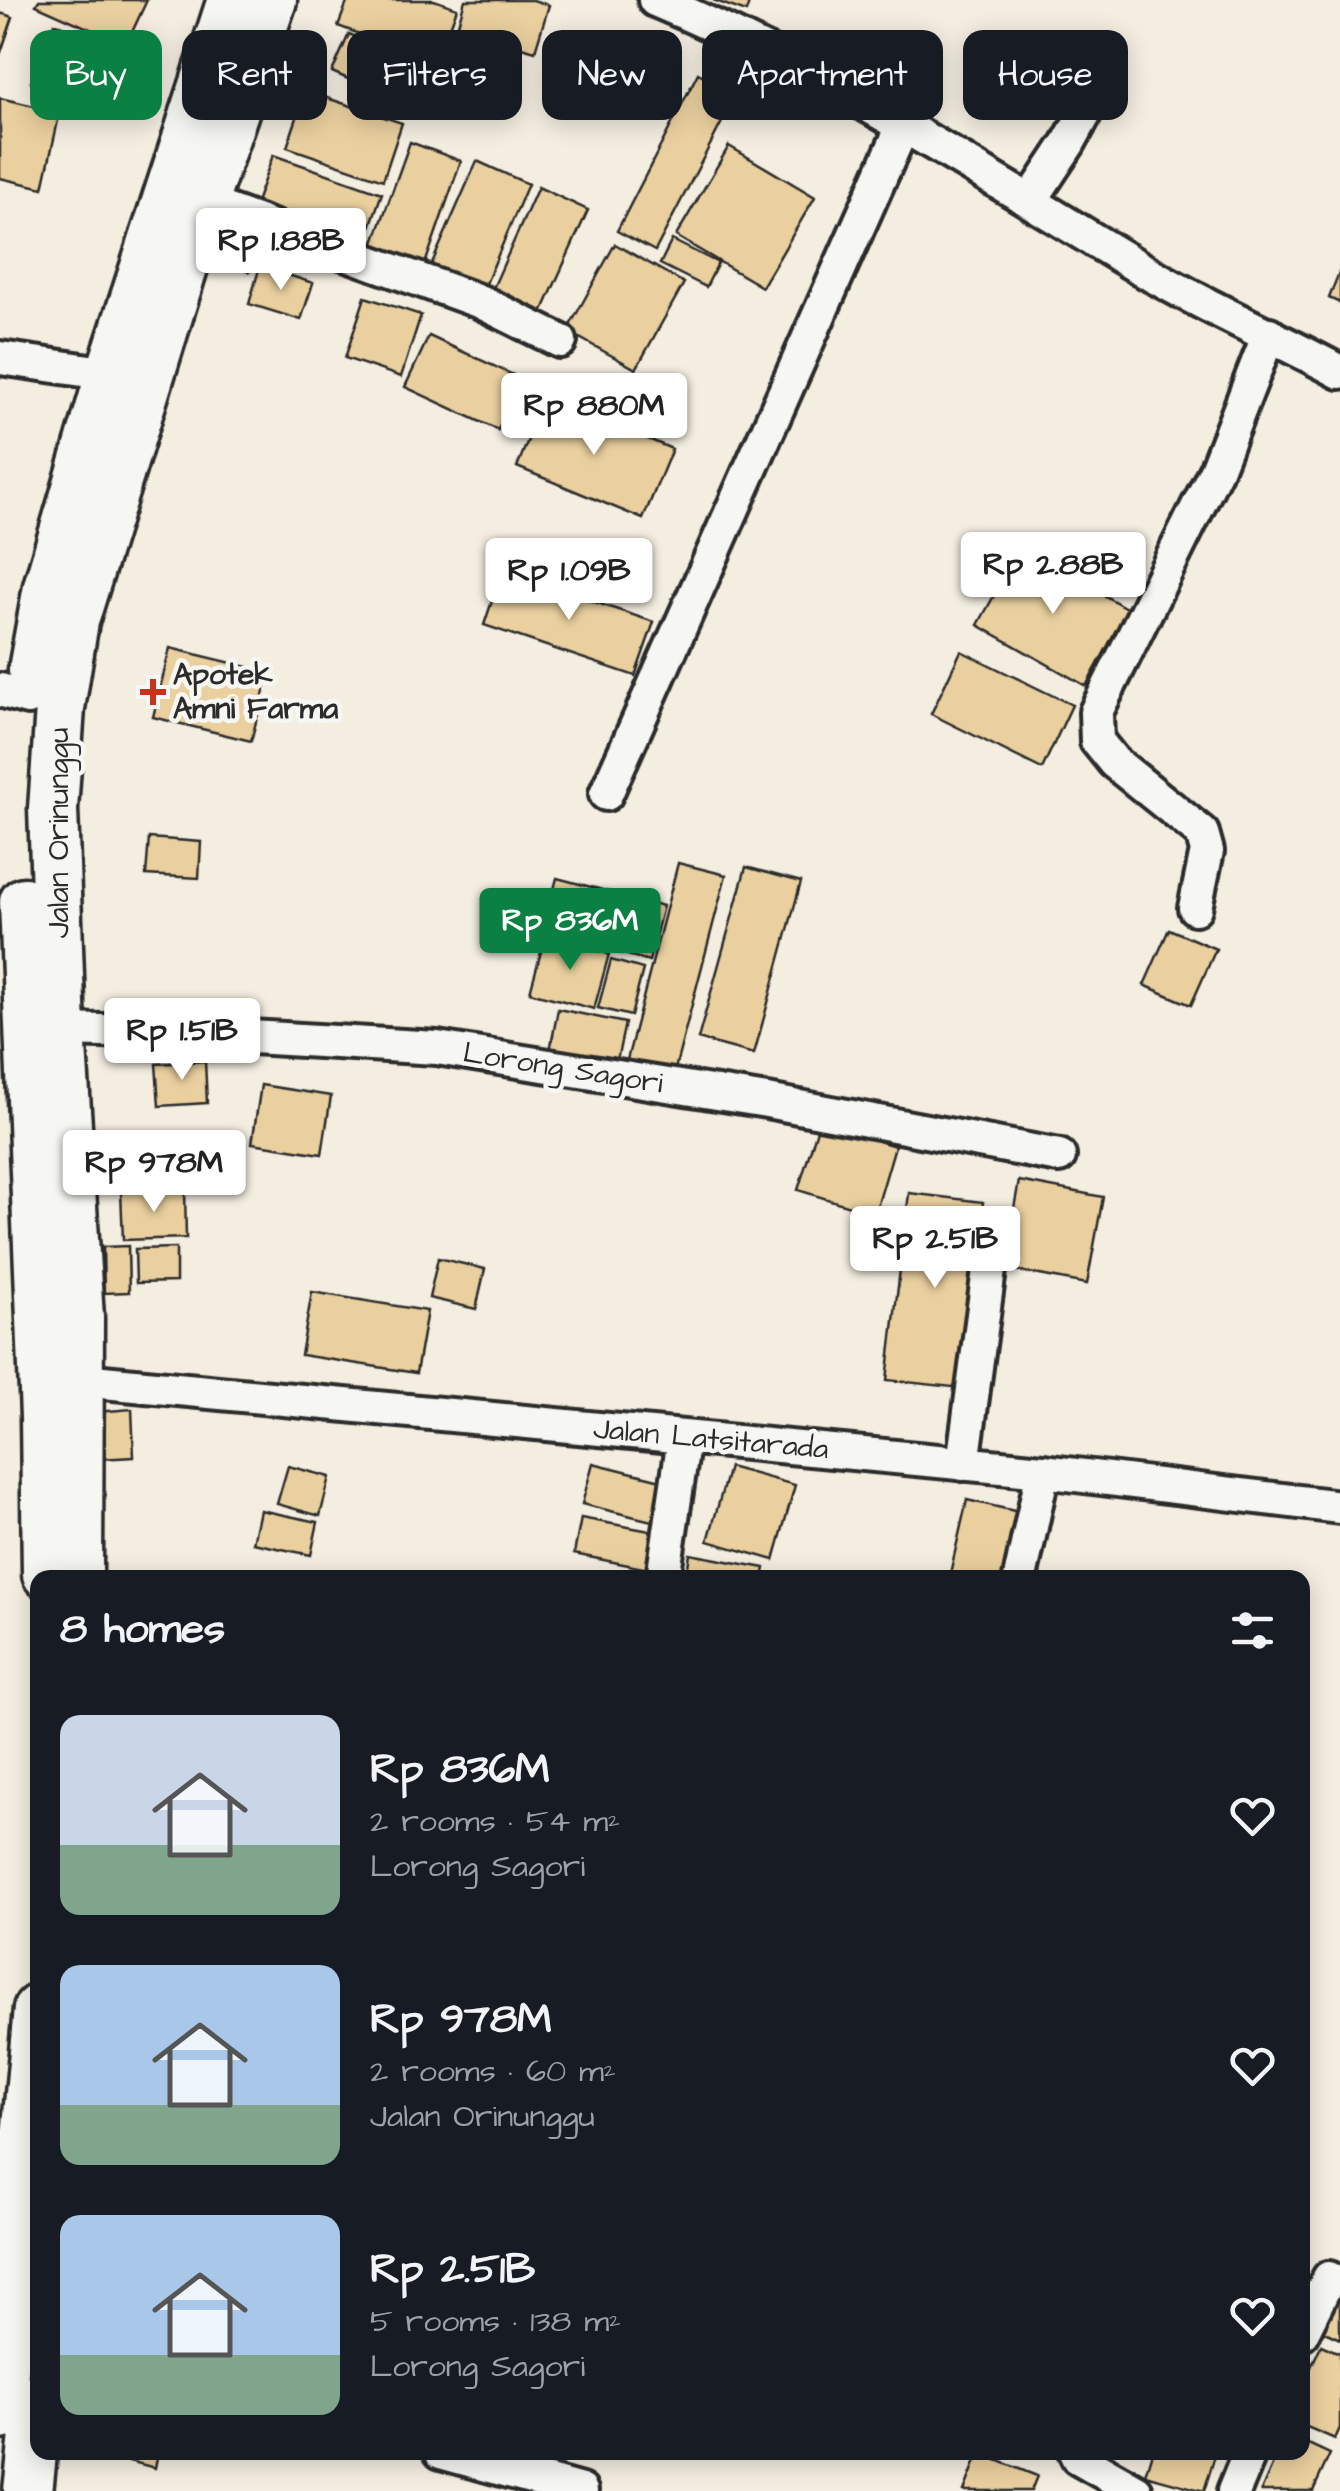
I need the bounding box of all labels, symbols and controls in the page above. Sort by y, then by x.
chip: Buy [30,30,162,120]
chip: Rent [182,30,327,120]
chip: Filters [347,30,522,120]
chip: New [542,30,682,120]
chip: Apartment [702,30,943,120]
chip: House [963,30,1128,120]
pin: Rp 1.88B [178,208,384,293]
text: Rp 1.88B [218,218,344,263]
pin: Rp 880M [502,373,686,458]
text: Rp 880M [523,383,665,428]
pin: Rp 2.88B [950,532,1156,617]
pin: Rp 1.09B [466,538,672,623]
text: Rp 2.88B [983,542,1123,587]
text: Rp 1.09B [507,548,631,593]
place label: Apotek Amni Farma [173,654,339,730]
marker: Apotek Amni Farma [142,681,164,703]
street label: Jalan Orinunggu [38,728,81,938]
pin: Rp 836M [478,888,662,973]
text: Rp 836M [502,898,639,943]
pin: Rp 1.51B [79,998,285,1083]
text: Rp 1.51B [126,1008,238,1053]
street label: Lorong Sagori [460,1031,666,1106]
pin: Rp 978M [62,1130,246,1215]
text: Rp 978M [85,1140,223,1185]
pin: Rp 2.51B [832,1206,1038,1291]
text: Rp 2.51B [872,1216,998,1261]
street label: Jalan Latsitarada [592,1408,830,1470]
text: 8 homes [60,1601,225,1659]
icon: filters [1225,1603,1280,1658]
text: Rp 836M [370,1741,550,1799]
icon: home [140,1755,260,1875]
icon: heart [1225,1788,1280,1843]
text: 2 rooms · 54 m² [370,1799,620,1844]
text: Lorong Sagori [370,1844,585,1889]
text: Rp 978M [370,1991,552,2049]
icon: home [140,2005,260,2125]
icon: heart [1225,2038,1280,2093]
text: 2 rooms · 60 m² [370,2049,616,2094]
text: Jalan Orinunggu [370,2094,595,2139]
text: Rp 2.51B [370,2241,535,2299]
icon: home [140,2255,260,2375]
icon: heart [1225,2288,1280,2343]
text: 5 rooms · 138 m² [370,2299,621,2344]
text: Lorong Sagori [370,2344,585,2389]

